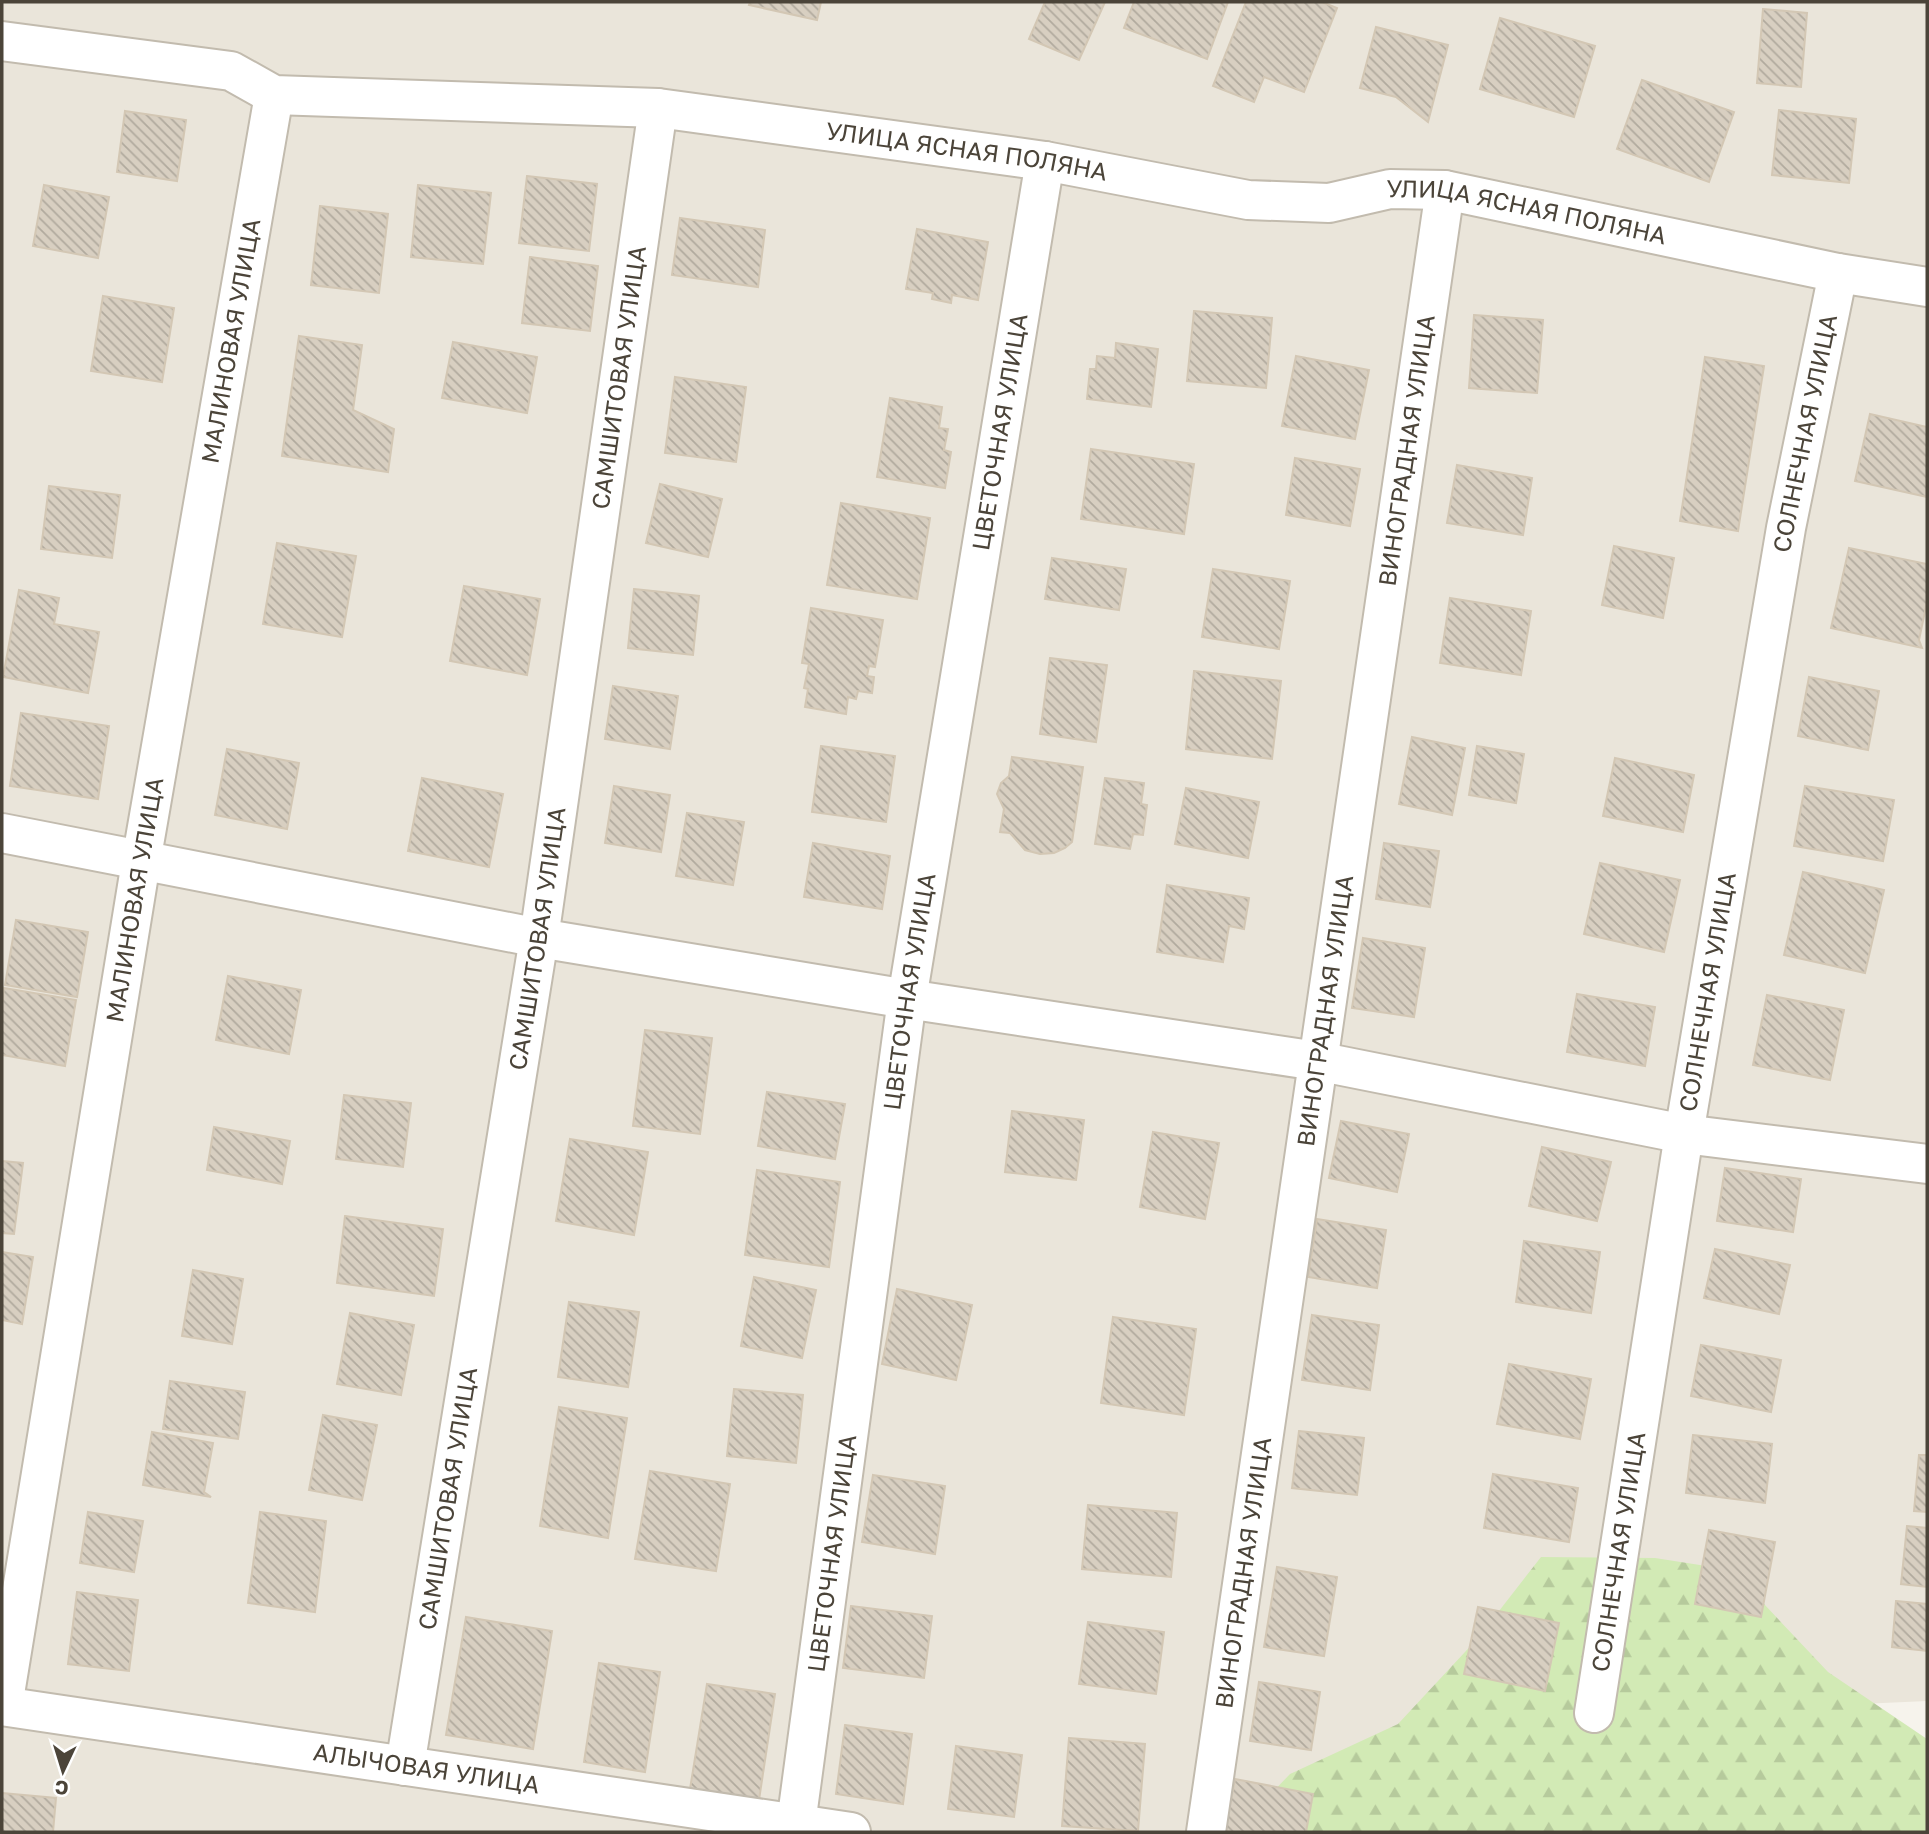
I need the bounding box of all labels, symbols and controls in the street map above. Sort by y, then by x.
street label: УЛИЦА ЯСНАЯ ПОЛЯНА [824,115,1110,186]
street label: УЛИЦА ЯСНАЯ ПОЛЯНА [1386,173,1669,249]
street label: МАЛИНОВАЯ УЛИЦА [194,216,265,465]
street label: САМШИТОВАЯ УЛИЦА [585,244,651,511]
street label: ЦВЕТОЧНАЯ УЛИЦА [965,311,1033,552]
street label: СОЛНЕЧНАЯ УЛИЦА [1766,312,1842,554]
street label: ВИНОГРАДНАЯ УЛИЦА [1372,313,1440,588]
street label: МАЛИНОВАЯ УЛИЦА [99,775,168,1024]
street label: САМШИТОВАЯ УЛИЦА [502,805,571,1072]
street label: СОЛНЕЧНАЯ УЛИЦА [1672,870,1741,1114]
street label: ЦВЕТОЧНАЯ УЛИЦА [876,871,941,1112]
street label: ВИНОГРАДНАЯ УЛИЦА [1290,873,1358,1148]
street label: САМШИТОВАЯ УЛИЦА [411,1365,482,1632]
street label: СОЛНЕЧНАЯ УЛИЦА [1585,1430,1650,1674]
street label: ЦВЕТОЧНАЯ УЛИЦА [801,1433,861,1674]
street label: ВИНОГРАДНАЯ УЛИЦА [1208,1435,1276,1710]
north arrow [28,1736,98,1806]
street label: АЛЫЧОВАЯ УЛИЦА [311,1736,542,1799]
text: С [54,1777,69,1800]

